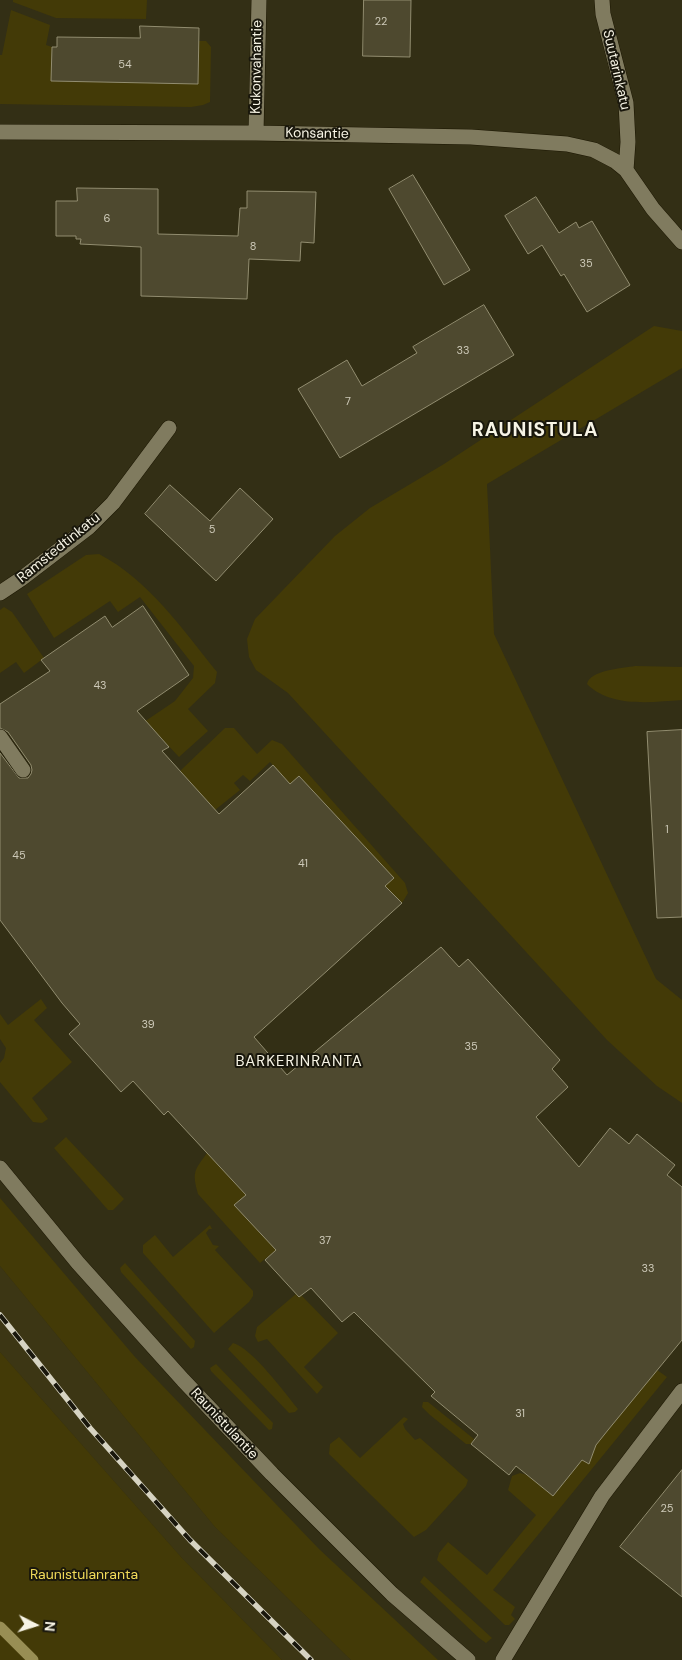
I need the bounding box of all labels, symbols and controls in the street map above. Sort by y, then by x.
house number: 22 [375,15,387,29]
street label: Kukonvahantie [248,20,266,114]
street label: Suutarinkatu [599,28,633,112]
house number: 54 [118,58,132,72]
street label: Konsantie [285,125,349,143]
house number: 6 [104,212,110,226]
house number: 8 [250,240,256,254]
house number: 35 [579,257,593,271]
house number: 33 [456,344,470,358]
house number: 7 [345,395,351,409]
district label: RAUNISTULA [470,420,600,442]
street label: Ramstedtinkatu [14,509,104,587]
house number: 5 [209,523,215,537]
house number: 43 [93,679,107,693]
house number: 1 [665,823,669,837]
house number: 45 [12,849,26,863]
house number: 41 [298,857,308,871]
house number: 39 [141,1018,155,1032]
house number: 35 [464,1040,478,1054]
district label: BARKERINRANTA [234,1053,364,1071]
house number: 37 [319,1234,331,1248]
house number: 33 [641,1262,655,1276]
street label: Raunistulantie [187,1385,261,1463]
house number: 31 [515,1407,525,1421]
house number: 25 [660,1502,674,1516]
park label: Raunistulanranta [30,1567,138,1583]
north arrow [10,1600,60,1650]
text: N [41,1620,59,1632]

